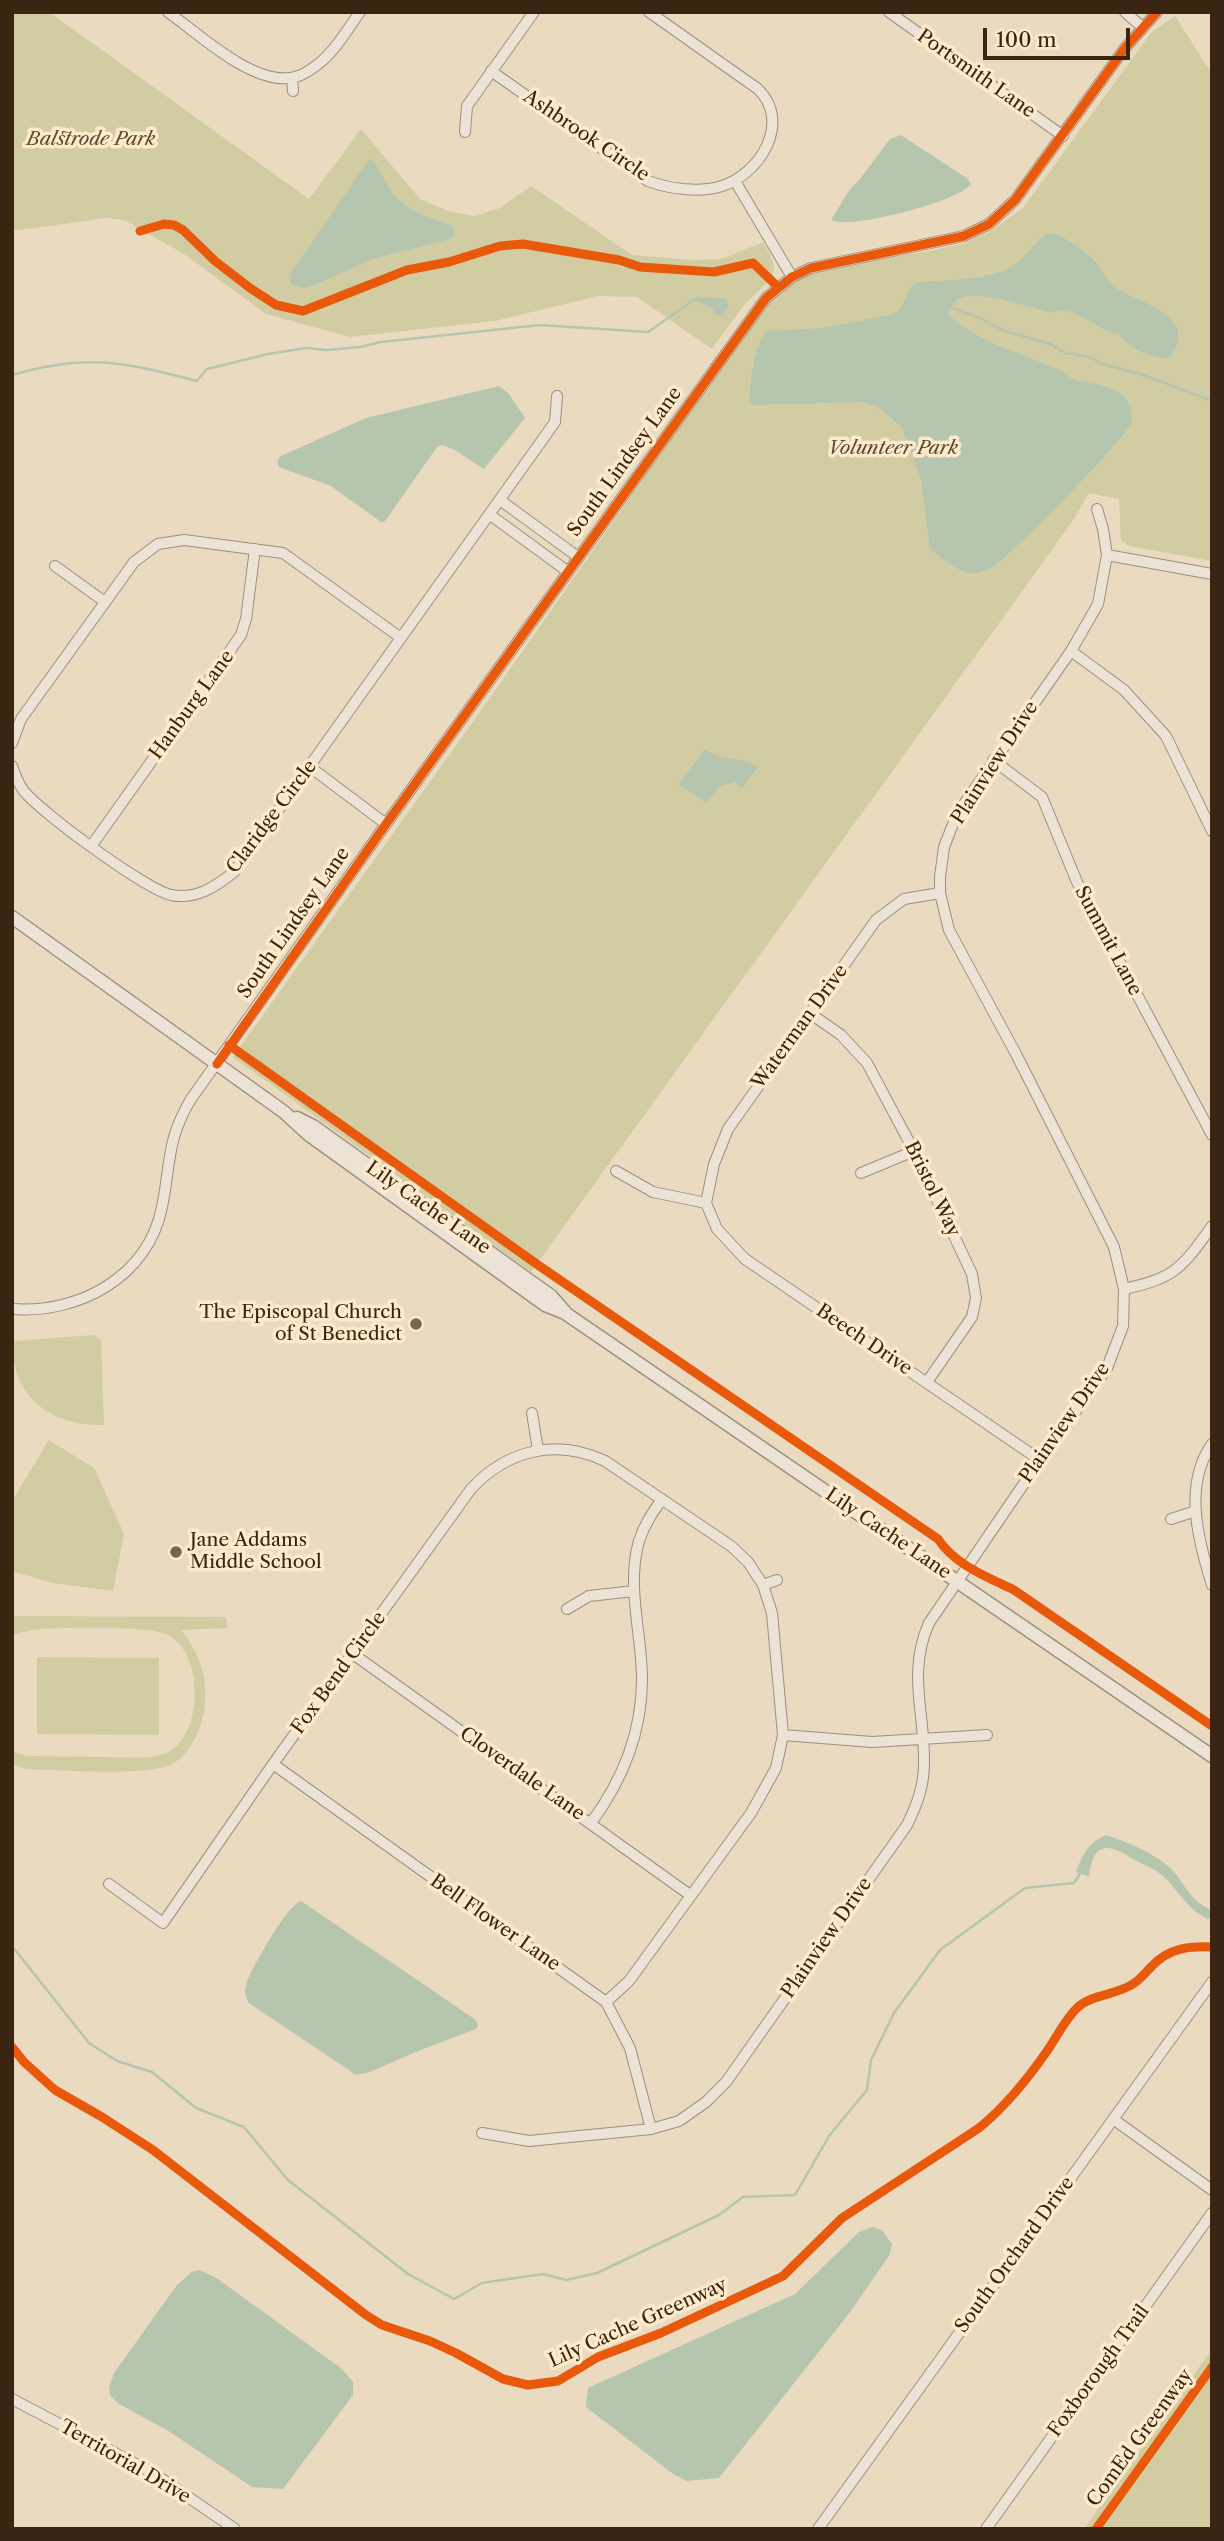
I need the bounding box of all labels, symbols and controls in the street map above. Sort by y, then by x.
scale bar [986,14,1133,58]
street label: Portsmith Lane [913,25,1039,123]
text: 100 m [996,27,1057,52]
street label: Ashbrook Circle [519,85,653,187]
park label: Balstrode Park [27,129,155,151]
street label: South Lindsey Lane [563,383,687,541]
park label: Volunteer Park [828,438,958,460]
street label: Hanburg Lane [145,646,239,764]
street label: Plainview Drive [947,697,1043,829]
street label: Claridge Circle [222,756,322,878]
street label: South Lindsey Lane [233,843,355,1003]
street label: Summit Lane [1070,882,1146,1000]
street label: Waterman Drive [747,960,853,1094]
street label: Bristol Way [899,1138,965,1240]
street label: Lily Cache Lane [361,1157,495,1259]
street label: Beech Drive [812,1300,916,1380]
place label: The Episcopal Church of St Benedict [199,1302,402,1346]
marker: The Episcopal Church of St Benedict [408,1316,424,1332]
street label: Plainview Drive [1015,1358,1115,1488]
street label: Lily Cache Lane [821,1484,955,1584]
place label: Jane Addams Middle School [190,1530,322,1574]
marker: Jane Addams Middle School [168,1544,184,1560]
street label: Fox Bend Circle [287,1607,391,1739]
street label: Cloverdale Lane [455,1722,589,1826]
street label: Bell Flower Lane [426,1870,564,1976]
street label: Plainview Drive [777,1873,877,2003]
street label: South Orchard Drive [951,2172,1079,2338]
street label: Lily Cache Greenway [545,2273,731,2373]
street label: Foxborough Trail [1044,2301,1154,2441]
street label: ComEd Greenway [1082,2365,1198,2511]
street label: Territorial Drive [56,2415,194,2509]

